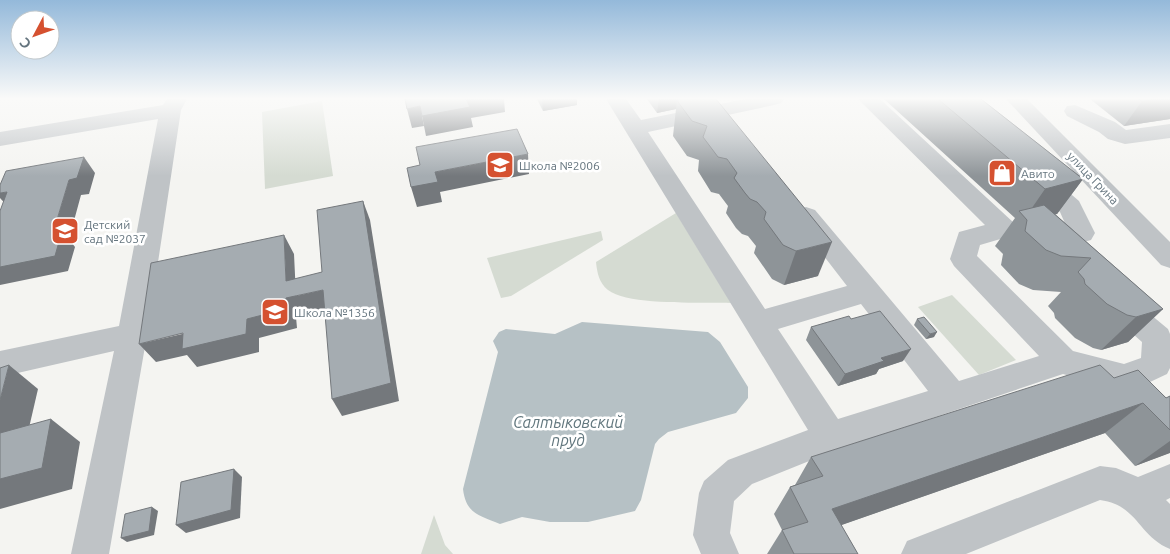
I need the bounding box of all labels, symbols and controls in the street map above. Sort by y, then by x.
north arrow [10,10,60,60]
text: С [16,35,34,52]
street label: улица Грина [1065,149,1121,207]
school or university icon: Школа №2006 [485,150,515,180]
shop icon: Авито [987,158,1017,188]
place label: Школа №2006 [519,159,600,172]
place label: Авито [1021,167,1055,180]
school or university icon: Детский сад №2037 [50,216,80,246]
place label: Детский сад №2037 [84,218,146,245]
school or university icon: Школа №1356 [260,297,290,327]
place label: Школа №1356 [294,306,375,319]
water label: Салтыковский пруд [513,413,623,449]

